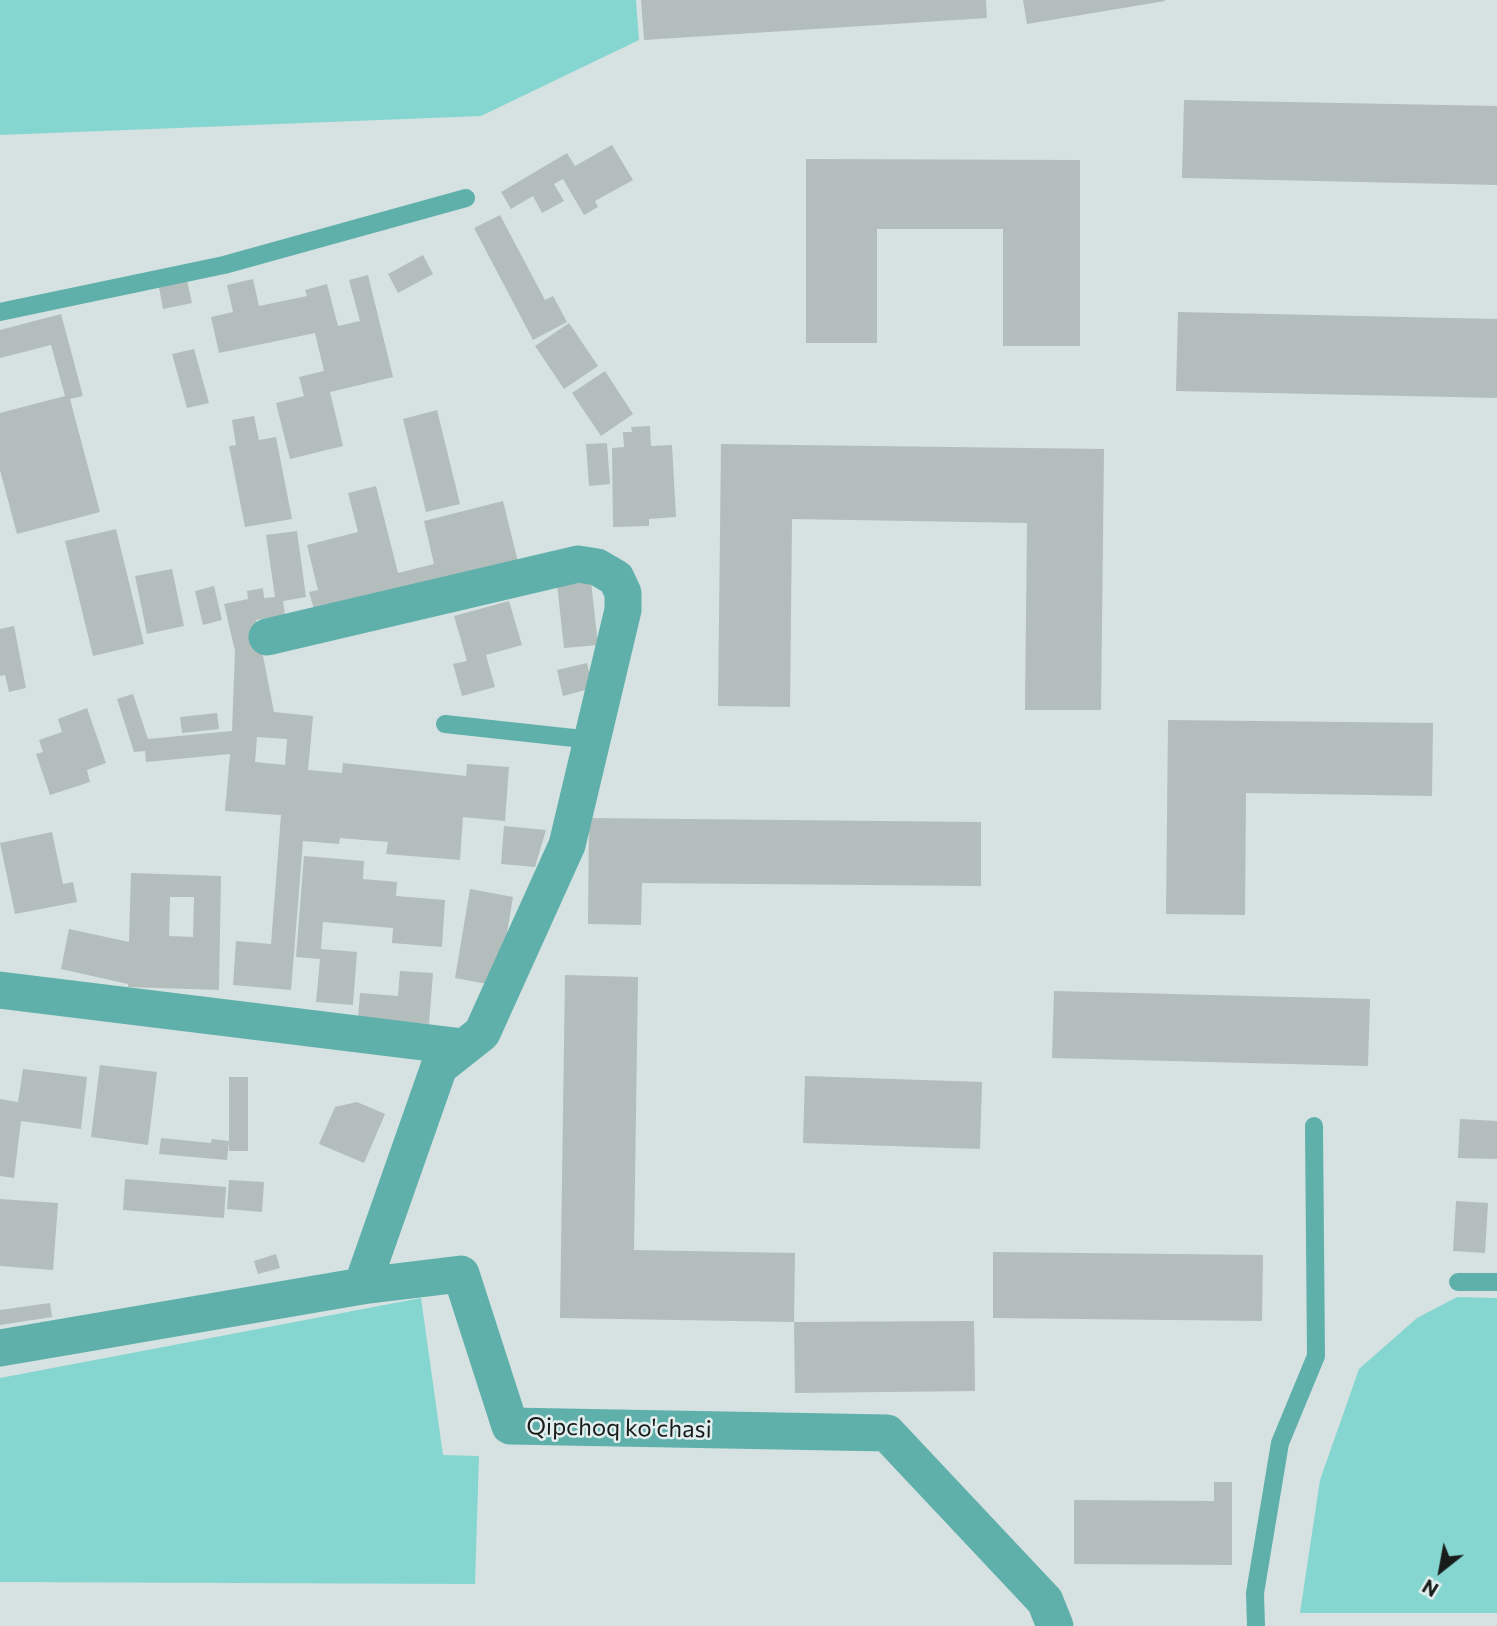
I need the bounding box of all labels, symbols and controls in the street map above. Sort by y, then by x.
street label: Qipchoq ko'chasi [526,1412,712,1444]
north arrow [1406,1535,1476,1605]
text: N [1418,1575,1442,1602]

